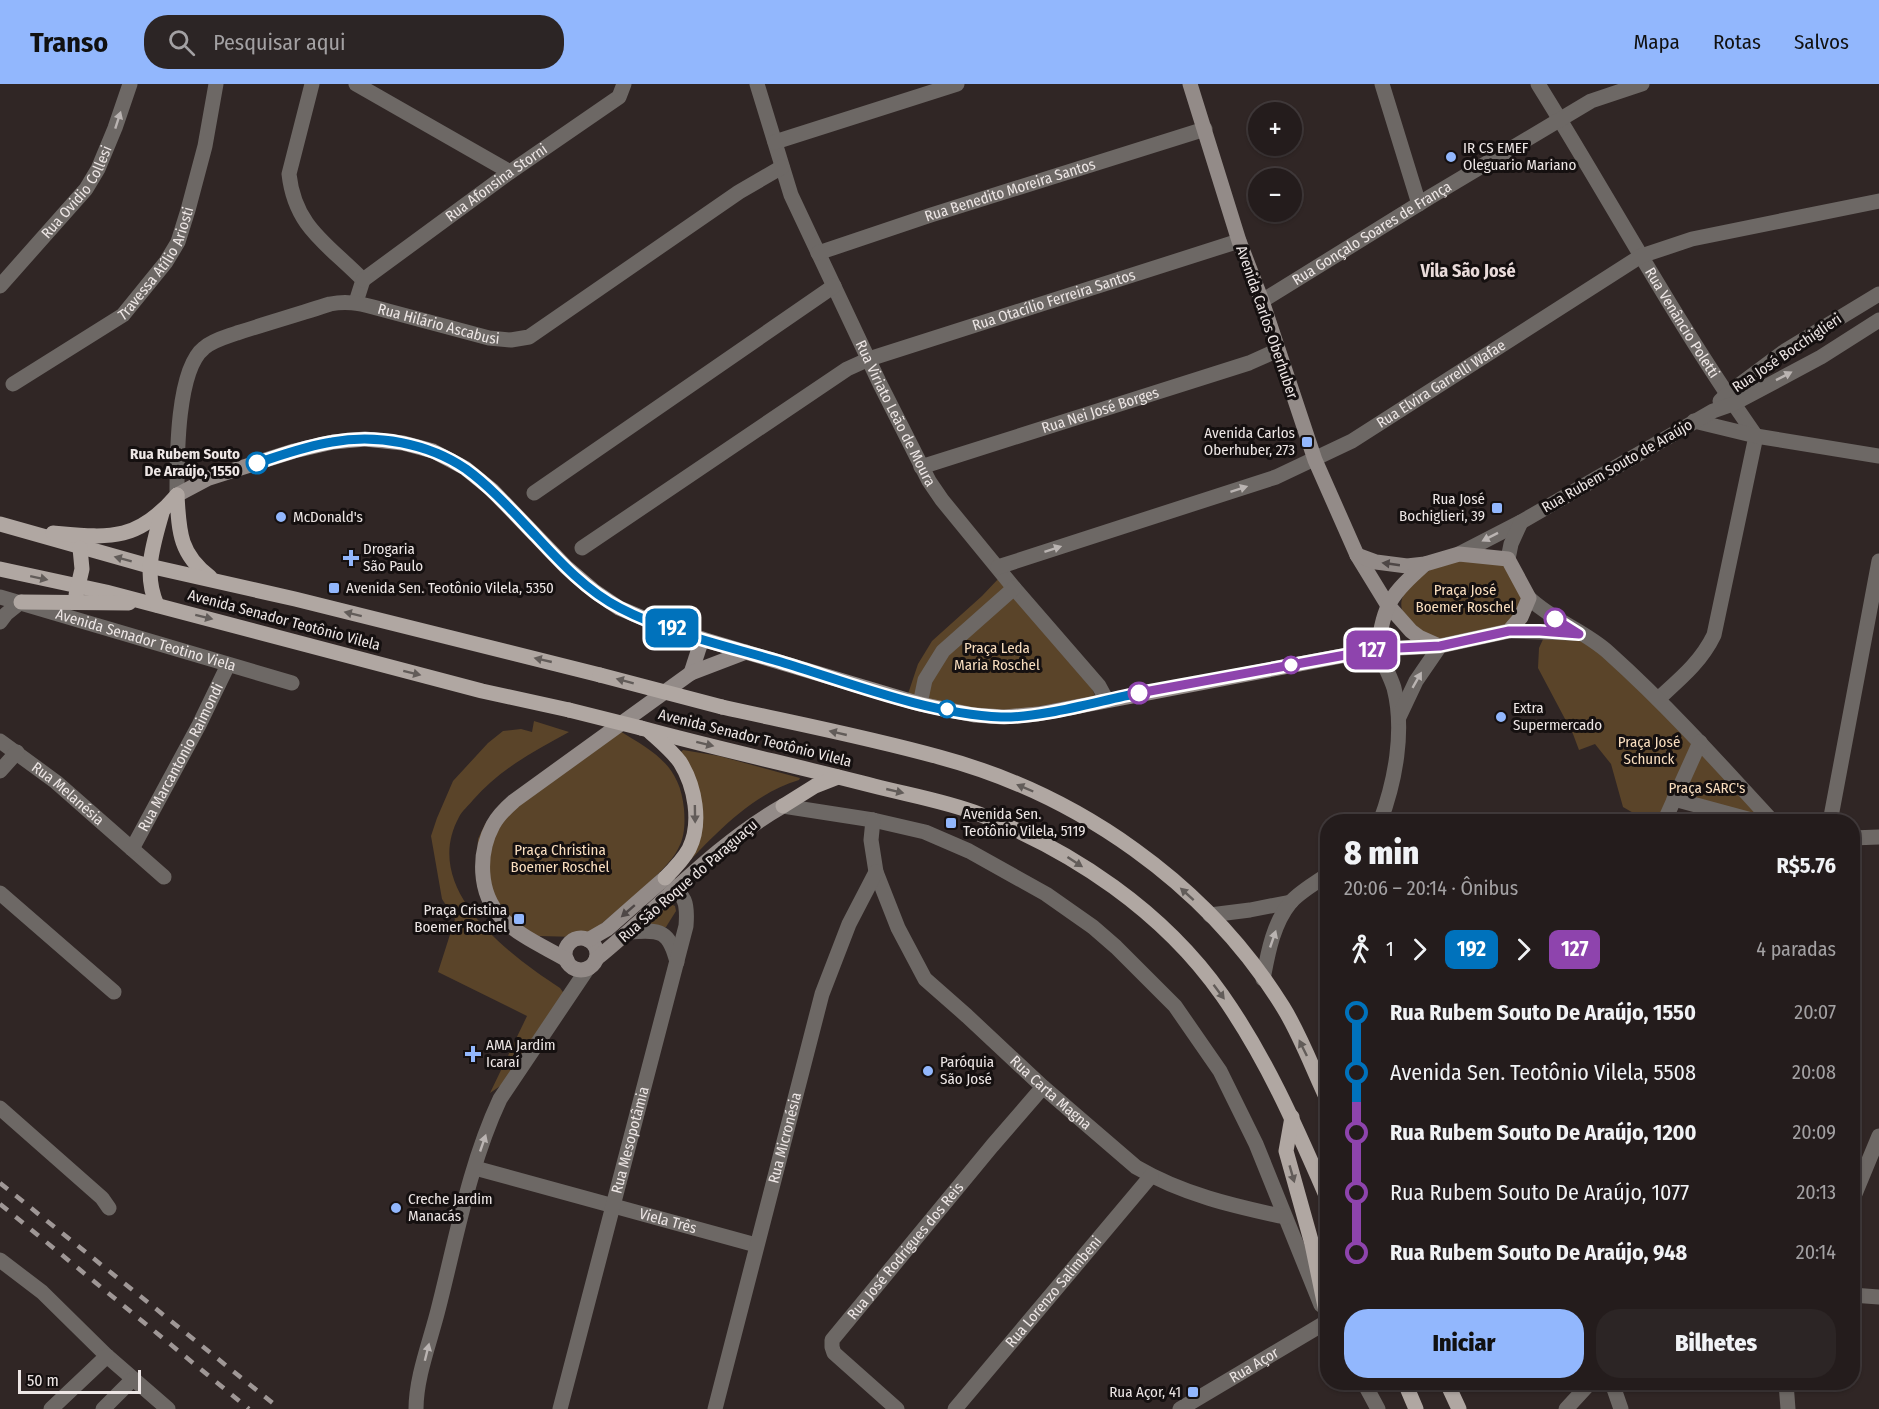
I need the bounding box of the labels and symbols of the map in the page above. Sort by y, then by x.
one-way arrow [113,111,123,129]
place label: IR CS EMEF Oleguario Mariano [1463,139,1577,174]
street label: Rua Afonsina Storni [442,140,551,225]
street label: Rua Ovidio Collesi [37,143,116,242]
marker: IR CS EMEF Oleguario Mariano [1444,150,1458,164]
street label: Rua Benedito Moreira Santos [922,155,1098,225]
street label: Rua Gonçalo Soares de França [1289,177,1455,289]
street label: Travessa Atílio Ariosti [115,205,197,325]
street label: Avenida Carlos Oberhuber [1232,243,1302,402]
district label: Vila São José [1419,260,1516,282]
street label: Rua Venâncio Poletti [1641,264,1723,381]
street label: Rua Otacílio Ferreira Santos [970,266,1138,334]
street label: Rua Hilário Ascabusi [376,300,500,348]
street label: Rua José Bocchiglieri [1729,310,1845,396]
street label: Rua Elvira Garrelli Wafae [1373,336,1509,432]
street label: Rua Viriato Leão de Moura [852,337,939,490]
one-way arrow [1776,371,1793,380]
street label: Rua Nei José Borges [1039,383,1161,437]
street label: Rua Rubem Souto de Araújo [1538,415,1696,517]
place label: Avenida Carlos Oberhuber, 273 [1204,424,1295,459]
marker: Avenida Carlos Oberhuber, 273 [1300,435,1314,449]
place label: Rua Rubem Souto De Araújo, 1550 [130,445,240,480]
marker: Rua Rubem Souto De Araújo, 1550 [246,452,268,474]
one-way arrow [1230,484,1248,494]
place label: Rua José Bochiglieri, 39 [1399,490,1485,525]
marker: Rua José Bochiglieri, 39 [1490,501,1504,515]
place label: McDonald's [293,508,363,526]
marker: McDonald's [274,510,288,524]
one-way arrow [1481,532,1498,542]
place label: Drogaria São Paulo [363,540,423,575]
one-way arrow [1044,543,1062,553]
marker: Drogaria São Paulo [344,551,358,565]
one-way arrow [114,554,132,563]
one-way arrow [1381,559,1400,569]
one-way arrow [30,574,49,583]
place label: Avenida Sen. Teotônio Vilela, 5350 [346,579,554,597]
marker: Avenida Sen. Teotônio Vilela, 5350 [327,581,341,595]
park label: Praça José Boemer Roschel [1415,581,1515,616]
street label: Avenida Senador Teotônio Vilela [186,586,382,654]
street label: Avenida Senador Teotino Viela [54,605,238,675]
line badge: 192 [638,608,706,648]
unlabelled marker [1544,608,1566,630]
one-way arrow [344,609,362,618]
one-way arrow [195,612,213,622]
line badge: 127 [1338,630,1406,670]
park label: Praça Leda Maria Roschel [954,639,1040,674]
one-way arrow [534,655,552,665]
unlabelled marker [1282,656,1300,674]
one-way arrow [403,668,421,678]
one-way arrow [1411,672,1422,688]
one-way arrow [616,676,634,686]
street label: Rua Marcantonio Raimondi [134,680,227,835]
unlabelled marker [1128,682,1150,704]
place label: Extra Supermercado [1513,699,1602,734]
unlabelled marker [938,700,956,718]
street label: Avenida Senador Teotônio Vilela [657,705,853,771]
marker: Extra Supermercado [1494,710,1508,724]
one-way arrow [829,728,847,738]
park label: Praça José Schunck [1618,733,1680,768]
one-way arrow [695,739,714,749]
street label: Rua Melanésia [28,758,108,829]
park label: Praça SARC's [1668,779,1746,797]
one-way arrow [1015,783,1033,793]
one-way arrow [886,786,904,796]
one-way arrow [690,805,699,824]
place label: Avenida Sen. Teotônio Vilela, 5119 [963,805,1086,840]
street label: Rua São Roque do Paraguaçu [615,816,761,946]
marker: Avenida Sen. Teotônio Vilela, 5119 [944,816,958,830]
park label: Praça Christina Boemer Roschel [510,841,610,876]
one-way arrow [1067,856,1084,867]
one-way arrow [1180,888,1195,901]
place label: Praça Cristina Boemer Rochel [414,901,507,936]
one-way arrow [621,904,636,917]
marker: Praça Cristina Boemer Rochel [512,912,526,926]
one-way arrow [1268,930,1278,948]
one-way arrow [1213,983,1225,999]
place label: AMA Jardim Icaraí [486,1036,556,1071]
one-way arrow [1298,1040,1307,1057]
marker: AMA Jardim Icaraí [464,1045,482,1063]
street label: Rua Carta Magna [1006,1052,1095,1134]
place label: Paróquia São José [940,1053,994,1088]
marker: Paróquia São José [921,1064,935,1078]
street label: Rua Mesopotâmia [608,1084,653,1196]
street label: Rua Micronésia [765,1090,805,1185]
one-way arrow [478,1134,488,1152]
one-way arrow [1288,1165,1298,1183]
street label: Rua José Rodrigues dos Reis [844,1179,967,1323]
place label: Creche Jardim Manacás [408,1190,493,1225]
marker: Creche Jardim Manacás [389,1201,403,1215]
street label: Viela Três [637,1204,699,1237]
street label: Rua Lorenzo Salimbeni [1002,1233,1105,1351]
one-way arrow [423,1343,433,1361]
street label: Rua Açor [1226,1343,1282,1387]
scale bar [18,1367,141,1394]
place label: Rua Açor, 41 [1109,1383,1181,1401]
marker: Rua Açor, 41 [1186,1385,1200,1399]

